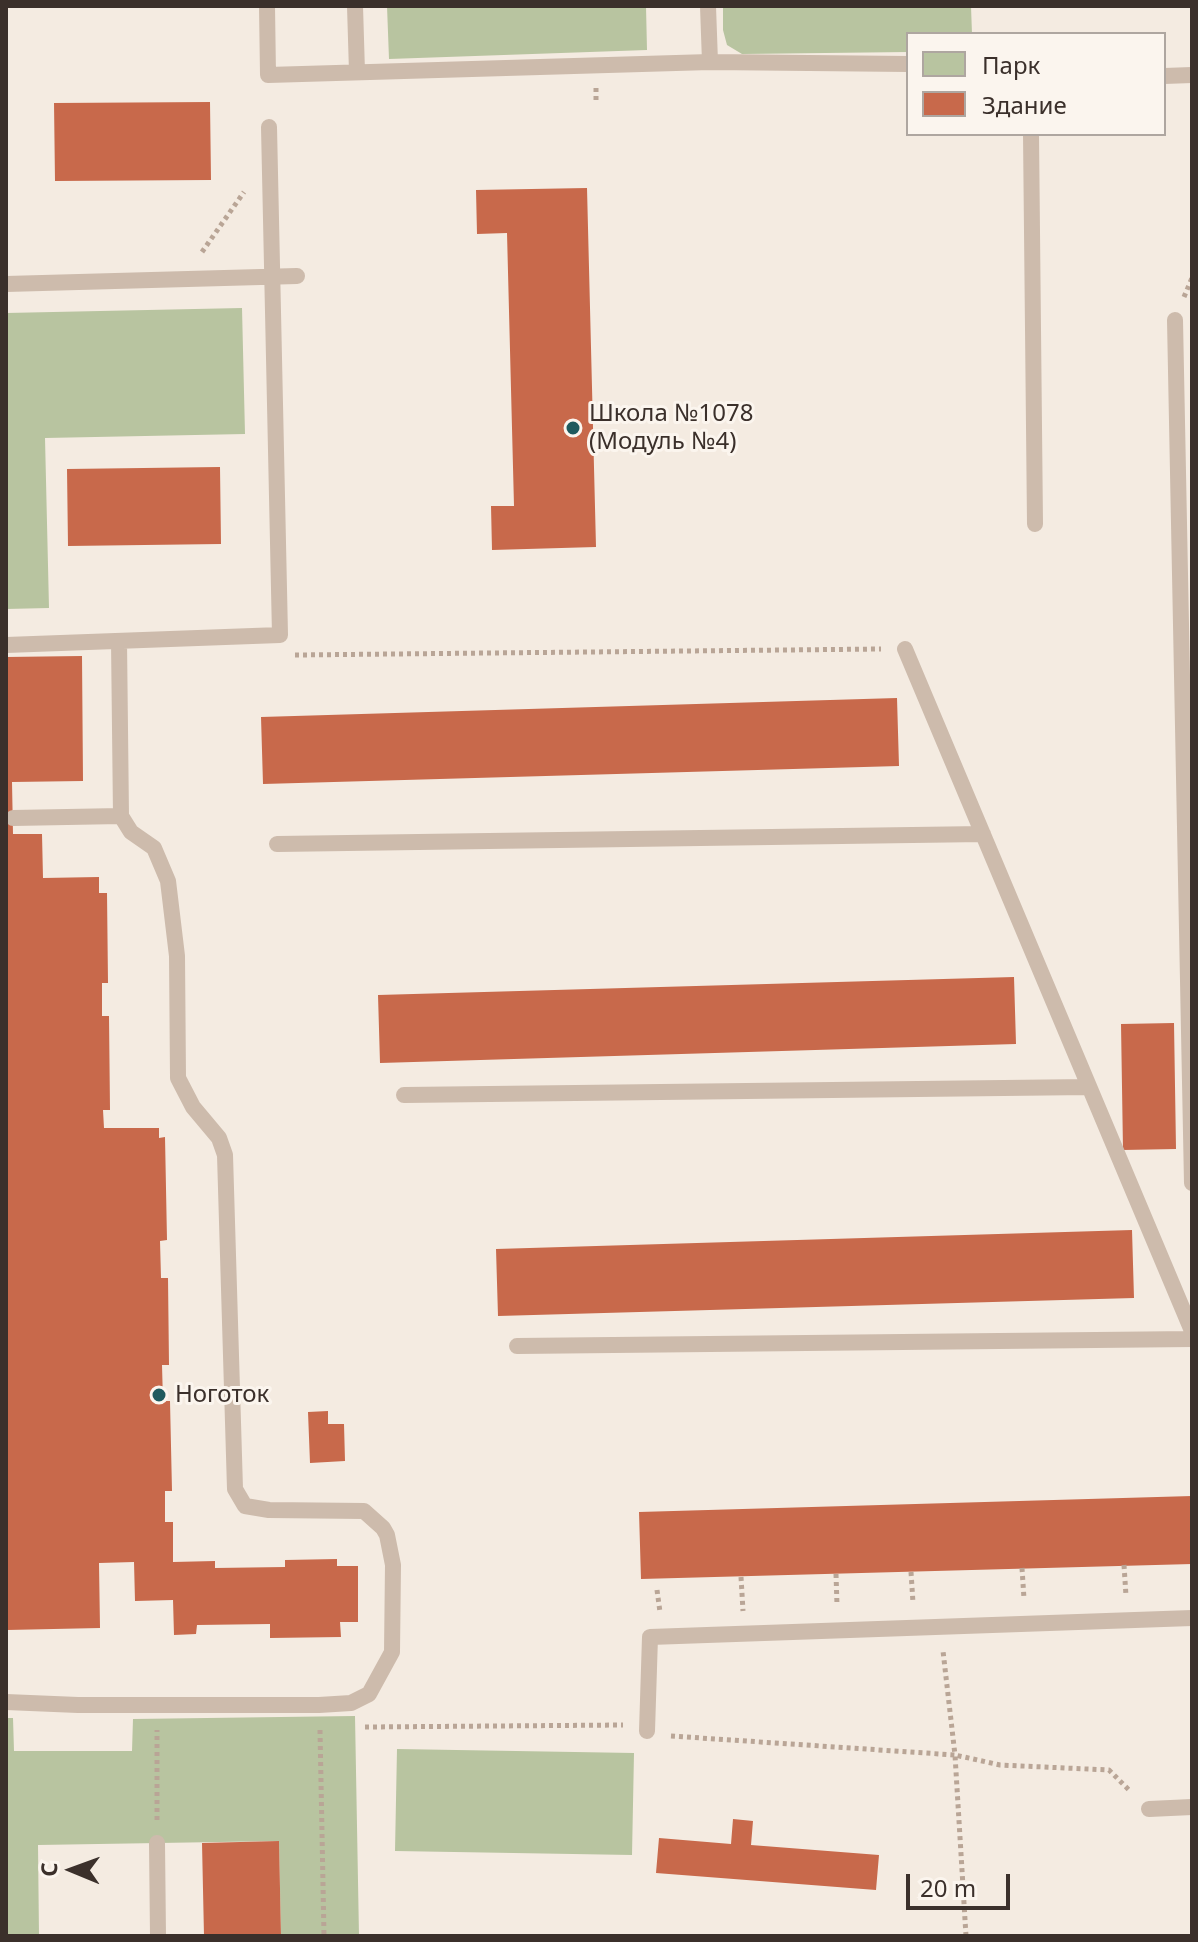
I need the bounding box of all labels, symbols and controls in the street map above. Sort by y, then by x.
legend [906,32,1166,136]
text: Парк [982,48,1040,81]
text: Здание [982,88,1067,121]
place label: Школа №1078 (Модуль №4) [589,400,753,456]
marker: Школа №1078 (Модуль №4) [564,419,582,437]
place label: Ноготок [175,1381,269,1409]
marker: Ноготок [150,1386,168,1404]
north arrow [32,1830,112,1910]
scale bar [910,1858,1014,1908]
text: С [33,1862,63,1877]
text: 20 m [920,1871,976,1904]

